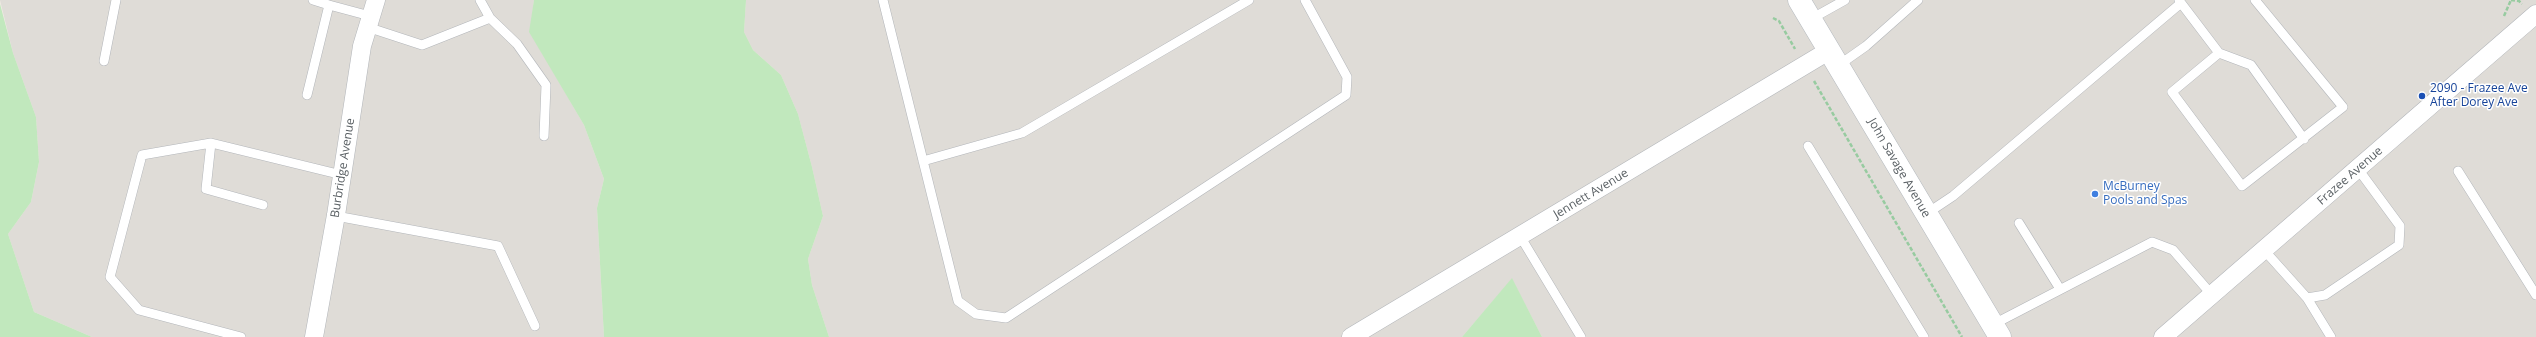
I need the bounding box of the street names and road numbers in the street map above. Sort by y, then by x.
street label: John Savage Avenue [1865,116,1933,220]
street label: Burbridge Avenue [328,117,358,219]
street label: Frazee Avenue [2314,144,2386,208]
street label: Jennett Avenue [1551,166,1631,222]

